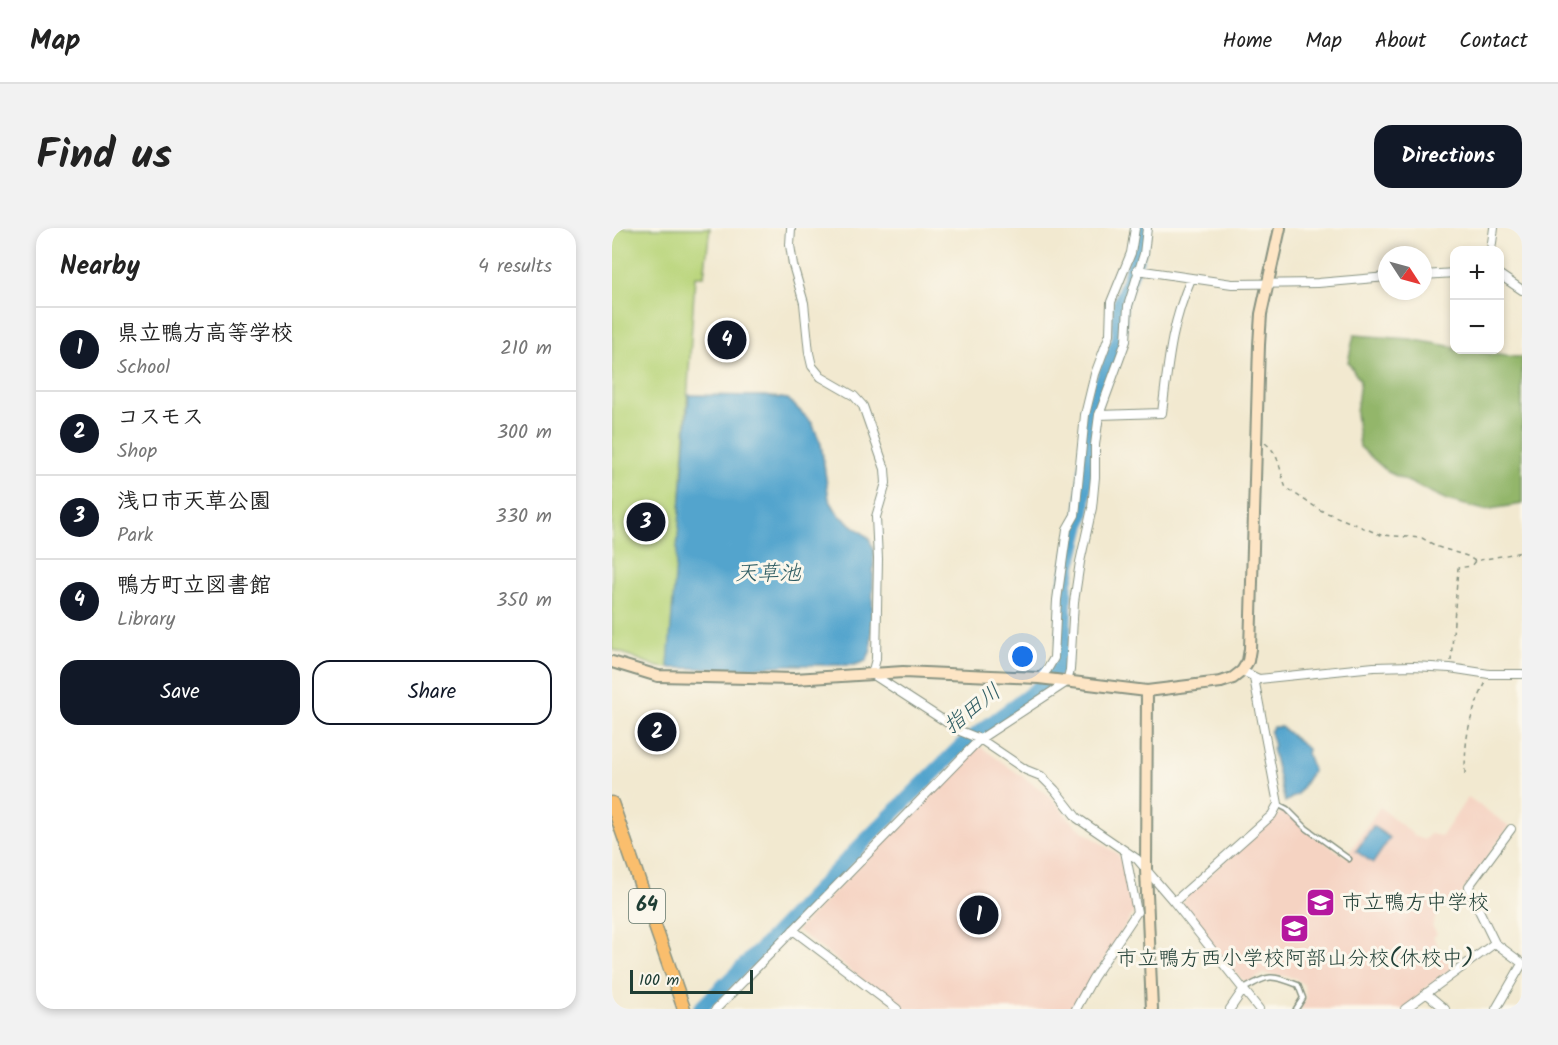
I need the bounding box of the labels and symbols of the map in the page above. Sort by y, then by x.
north arrow [1378,246,1432,300]
pin: 4 [708,318,746,362]
pin: 3 [627,500,666,544]
water label: 天草池 [735,557,802,592]
your location [1008,642,1037,671]
water label: 指田川 [936,676,1010,744]
pin: 2 [638,710,676,754]
school or university icon: 市立鴨方中学校 [1305,887,1337,919]
place label: 市立鴨方中学校 [1342,887,1489,920]
road number: 64 [629,889,665,923]
pin: 1 [960,892,998,938]
school or university icon: 市立鴨方西小学校阿部山分校(休校中) [1279,912,1311,944]
place label: 市立鴨方西小学校阿部山分校(休校中) [1117,943,1473,976]
scale bar [630,967,753,994]

